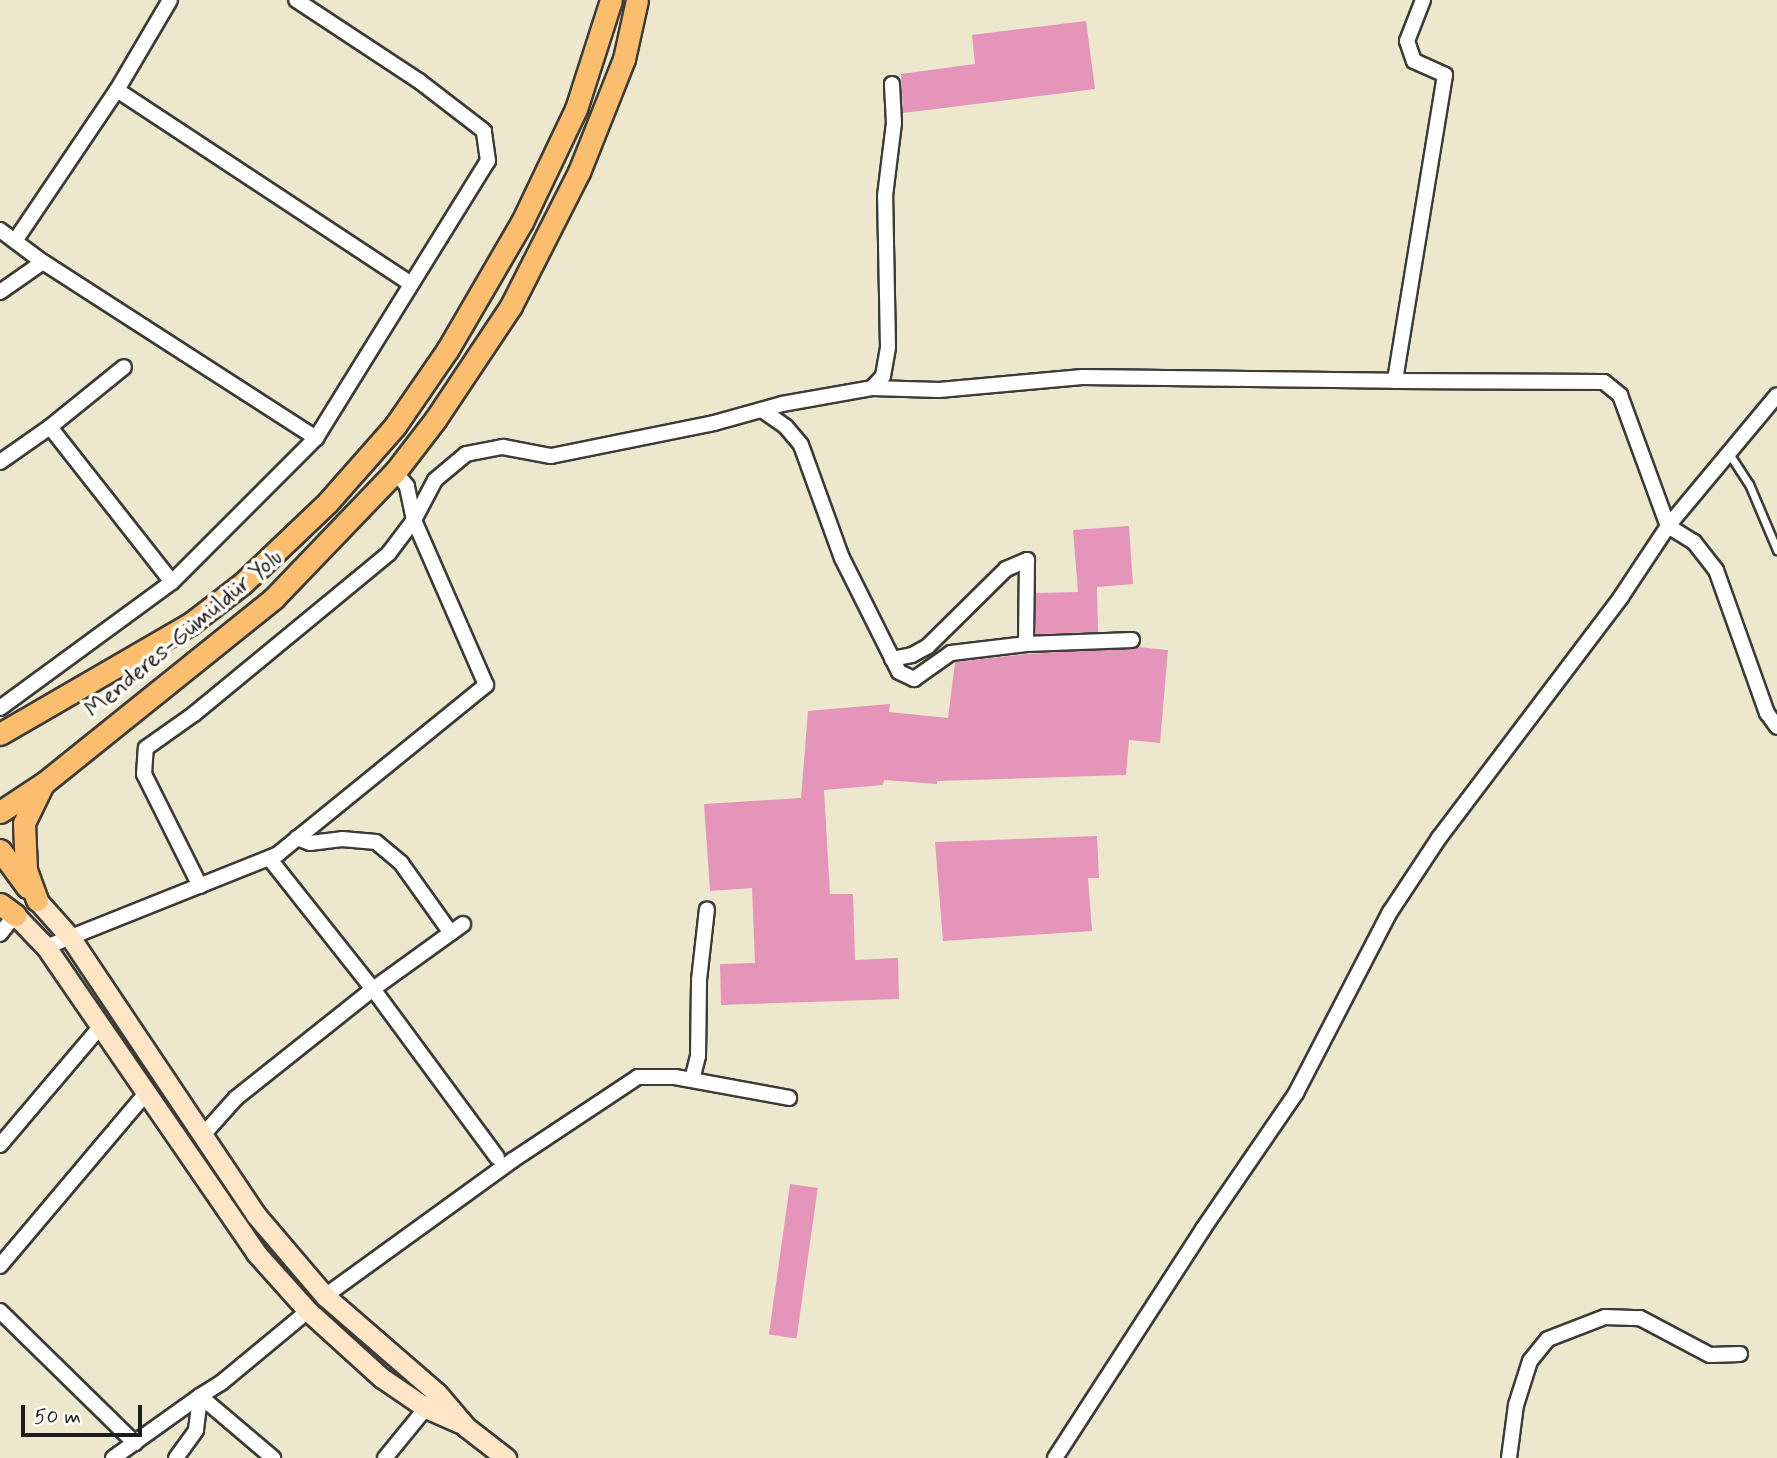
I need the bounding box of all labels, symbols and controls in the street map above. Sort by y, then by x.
street label: Menderes-Gümüldür Yolu [78,542,290,726]
scale bar [24,1392,145,1436]
text: 50 m [34,1403,81,1431]

